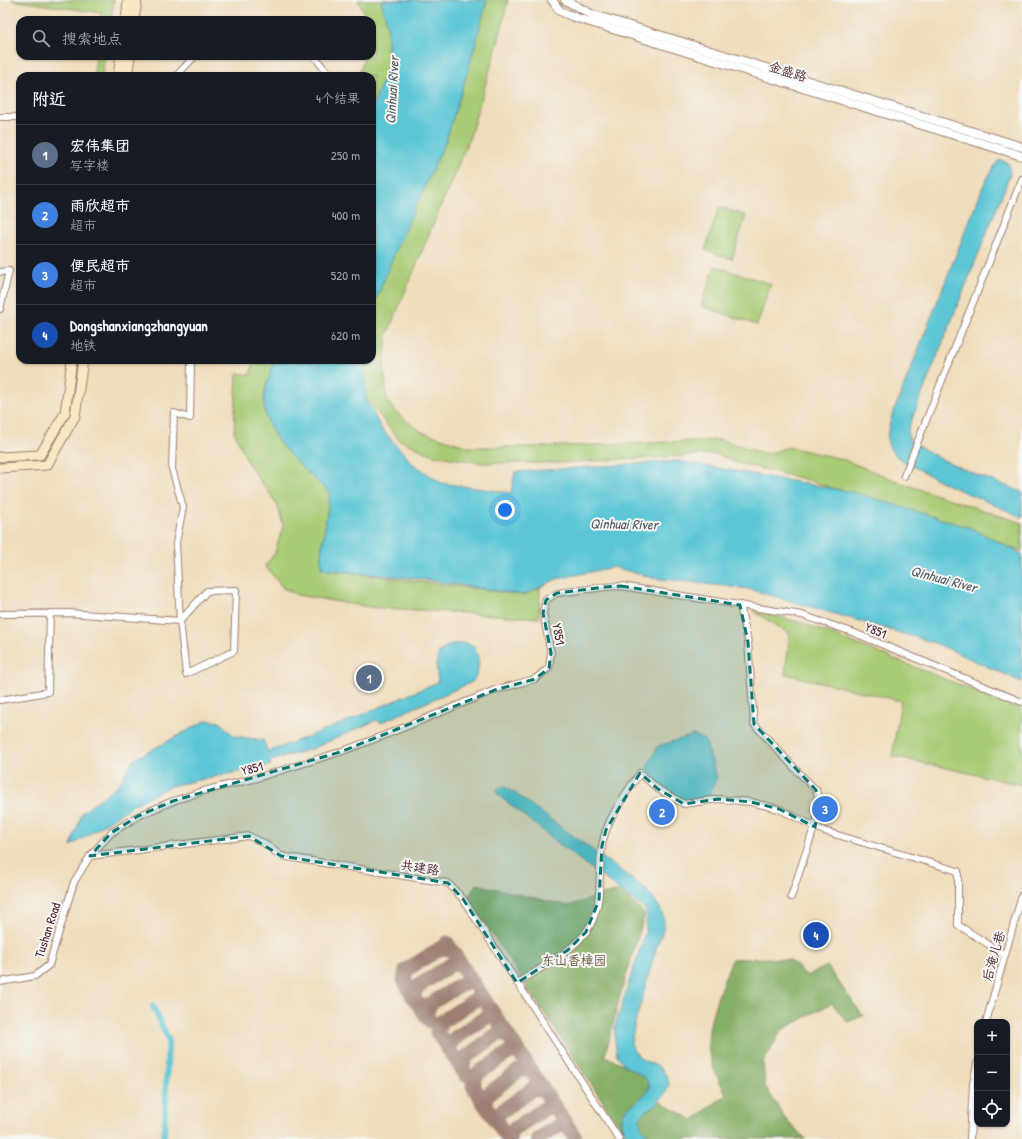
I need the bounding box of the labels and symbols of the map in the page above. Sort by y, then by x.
water label: Qinhuai River [380,54,403,124]
street label: 金盛路 [767,57,809,85]
your location [495,500,515,520]
water label: Qinhuai River [590,513,660,534]
water label: Qinhuai River [909,561,981,597]
street label: Y851 [863,618,890,642]
street label: Y851 [548,622,570,647]
pin: 1 [356,663,382,693]
street label: Y851 [239,756,265,779]
pin: 3 [812,794,838,824]
pin: 2 [649,797,675,827]
street label: 共建路 [399,855,441,879]
street label: Tushan Road [30,900,64,960]
pin: 4 [803,920,829,950]
street label: 后淹儿巷 [977,929,1009,983]
park label: 东山香樟园 [541,951,607,969]

